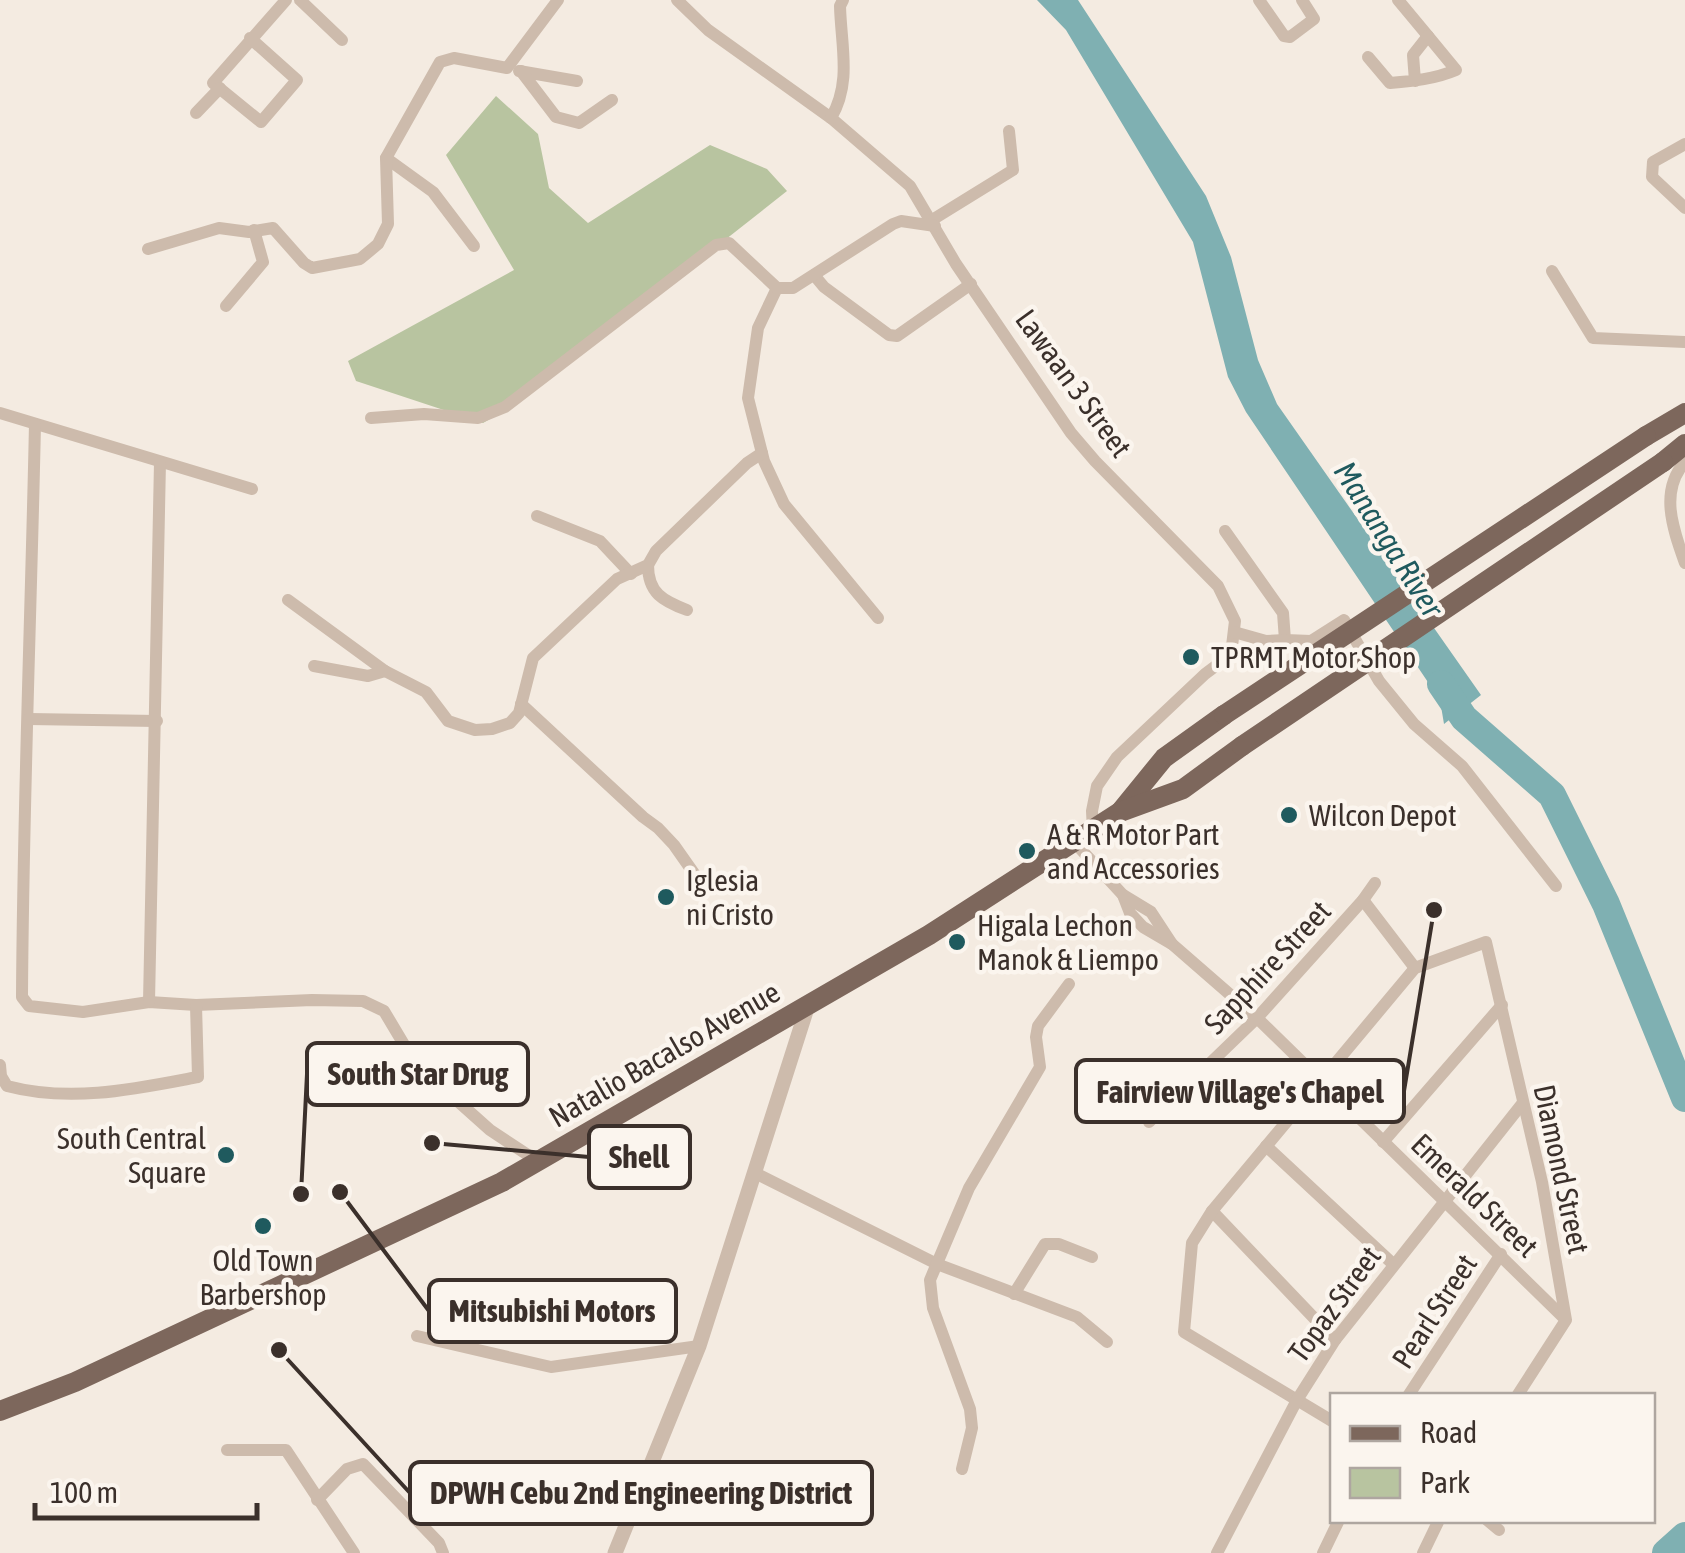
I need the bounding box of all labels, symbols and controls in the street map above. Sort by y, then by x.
street label: Lawaan 3 Street [1009,303,1139,463]
water label: Mananga River [1327,455,1452,625]
place label: TPRMT Motor Shop [1211,640,1416,674]
marker: TPRMT Motor Shop [1180,646,1202,668]
place label: Wilcon Depot [1309,798,1457,832]
marker: Wilcon Depot [1278,804,1300,826]
place label: A & R Motor Part and Accessories [1047,817,1220,885]
marker: A & R Motor Part and Accessories [1016,840,1038,862]
place label: Iglesia ni Cristo [686,863,774,931]
marker: Iglesia ni Cristo [655,886,677,908]
street label: Sapphire Street [1197,894,1337,1040]
place label: Higala Lechon Manok & Liempo [977,908,1159,976]
marker: Higala Lechon Manok & Liempo [946,931,968,953]
street label: Natalio Bacalso Avenue [543,974,785,1134]
callout: South Star Drug [307,1043,528,1105]
text: South Star Drug [328,1055,509,1092]
callout: Fairview Village's Chapel [1076,1060,1404,1122]
text: Fairview Village's Chapel [1096,1073,1384,1110]
street label: Diamond Street [1527,1081,1597,1257]
place label: South Central Square [57,1121,206,1189]
callout: Shell [589,1126,690,1188]
street label: Emerald Street [1405,1127,1545,1263]
text: Shell [609,1138,670,1175]
marker: South Central Square [215,1144,237,1166]
marker: Old Town Barbershop [252,1215,274,1237]
street label: Topaz Street [1281,1240,1387,1368]
place label: Old Town Barbershop [199,1243,327,1311]
street label: Pearl Street [1385,1248,1483,1374]
callout: Mitsubishi Motors [429,1280,676,1342]
text: Mitsubishi Motors [448,1292,656,1329]
legend [1330,1393,1655,1523]
text: Road [1420,1415,1477,1449]
scale bar [35,1458,258,1520]
callout: DPWH Cebu 2nd Engineering District [410,1462,872,1524]
text: Park [1420,1465,1470,1499]
text: DPWH Cebu 2nd Engineering District [430,1474,853,1511]
text: 100 m [50,1475,118,1509]

